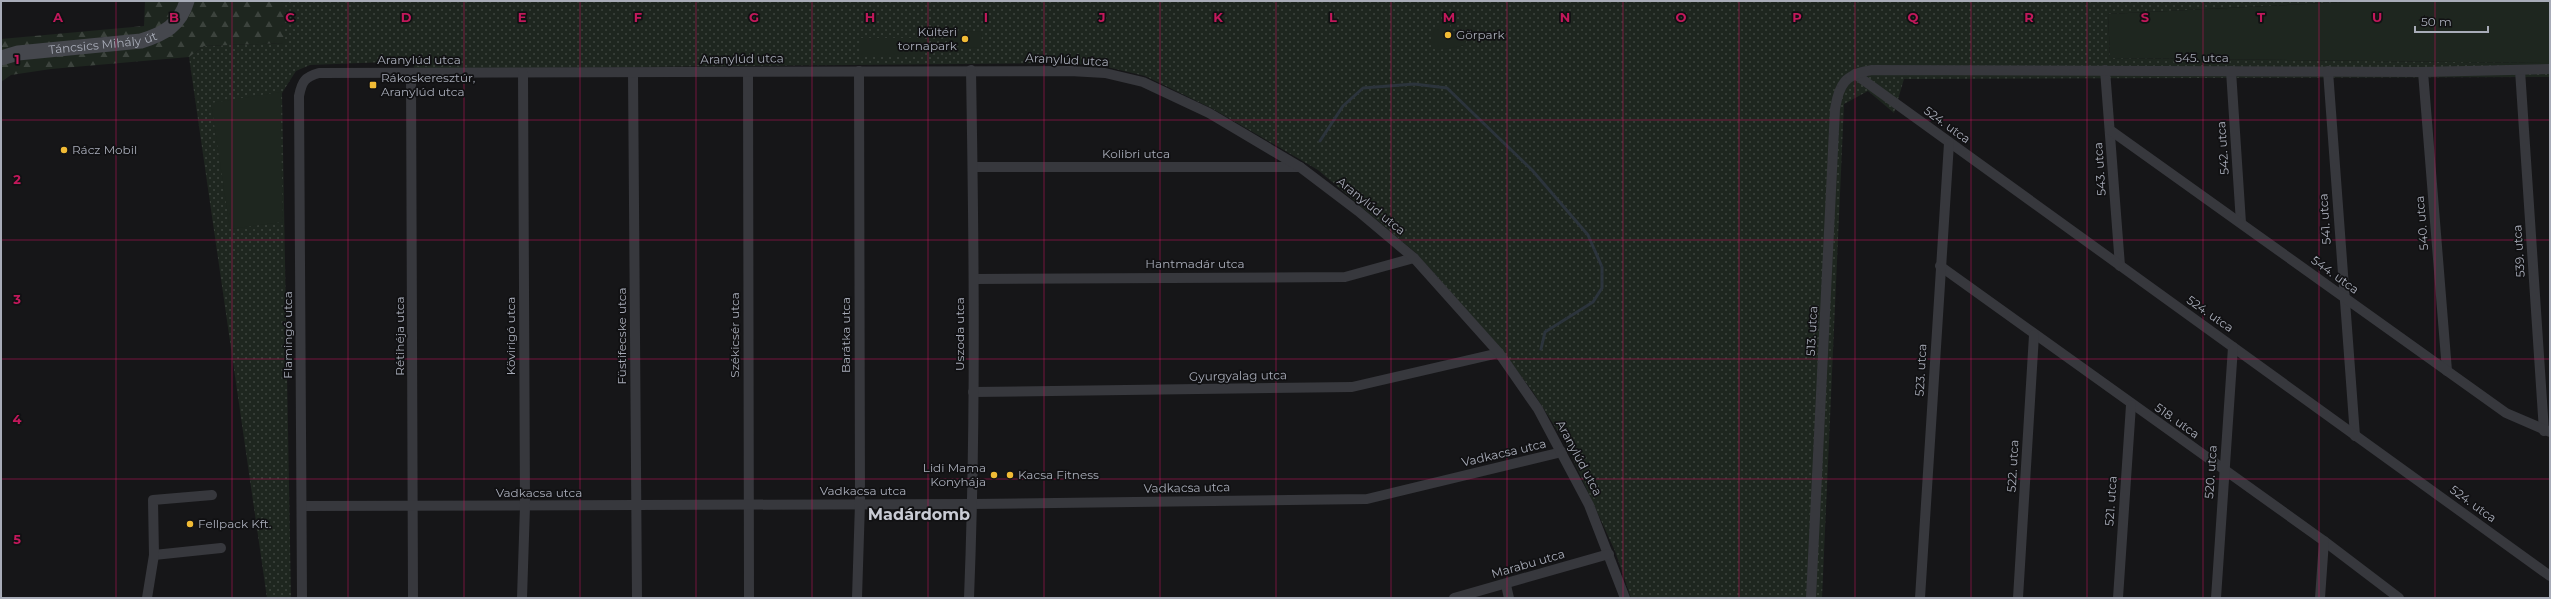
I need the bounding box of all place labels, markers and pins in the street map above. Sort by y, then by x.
place label: Kültéri tornapark [898,24,958,53]
place label: Görpark [1456,27,1505,42]
marker: Görpark [1443,30,1453,40]
marker: Kültéri tornapark [960,34,970,44]
place label: Rákoskeresztúr, Aranylúd utca [381,70,475,99]
marker: Rákoskeresztúr, Aranylúd utca [368,80,378,90]
place label: Rácz Mobil [72,142,137,157]
marker: Rácz Mobil [59,145,69,155]
place label: Lidi Mama Konyhája [923,460,986,489]
place label: Kacsa Fitness [1018,467,1099,482]
marker: Lidi Mama Konyhája [989,470,999,480]
marker: Kacsa Fitness [1005,470,1015,480]
place label: Fellpack Kft. [198,516,271,531]
marker: Fellpack Kft. [185,519,195,529]

